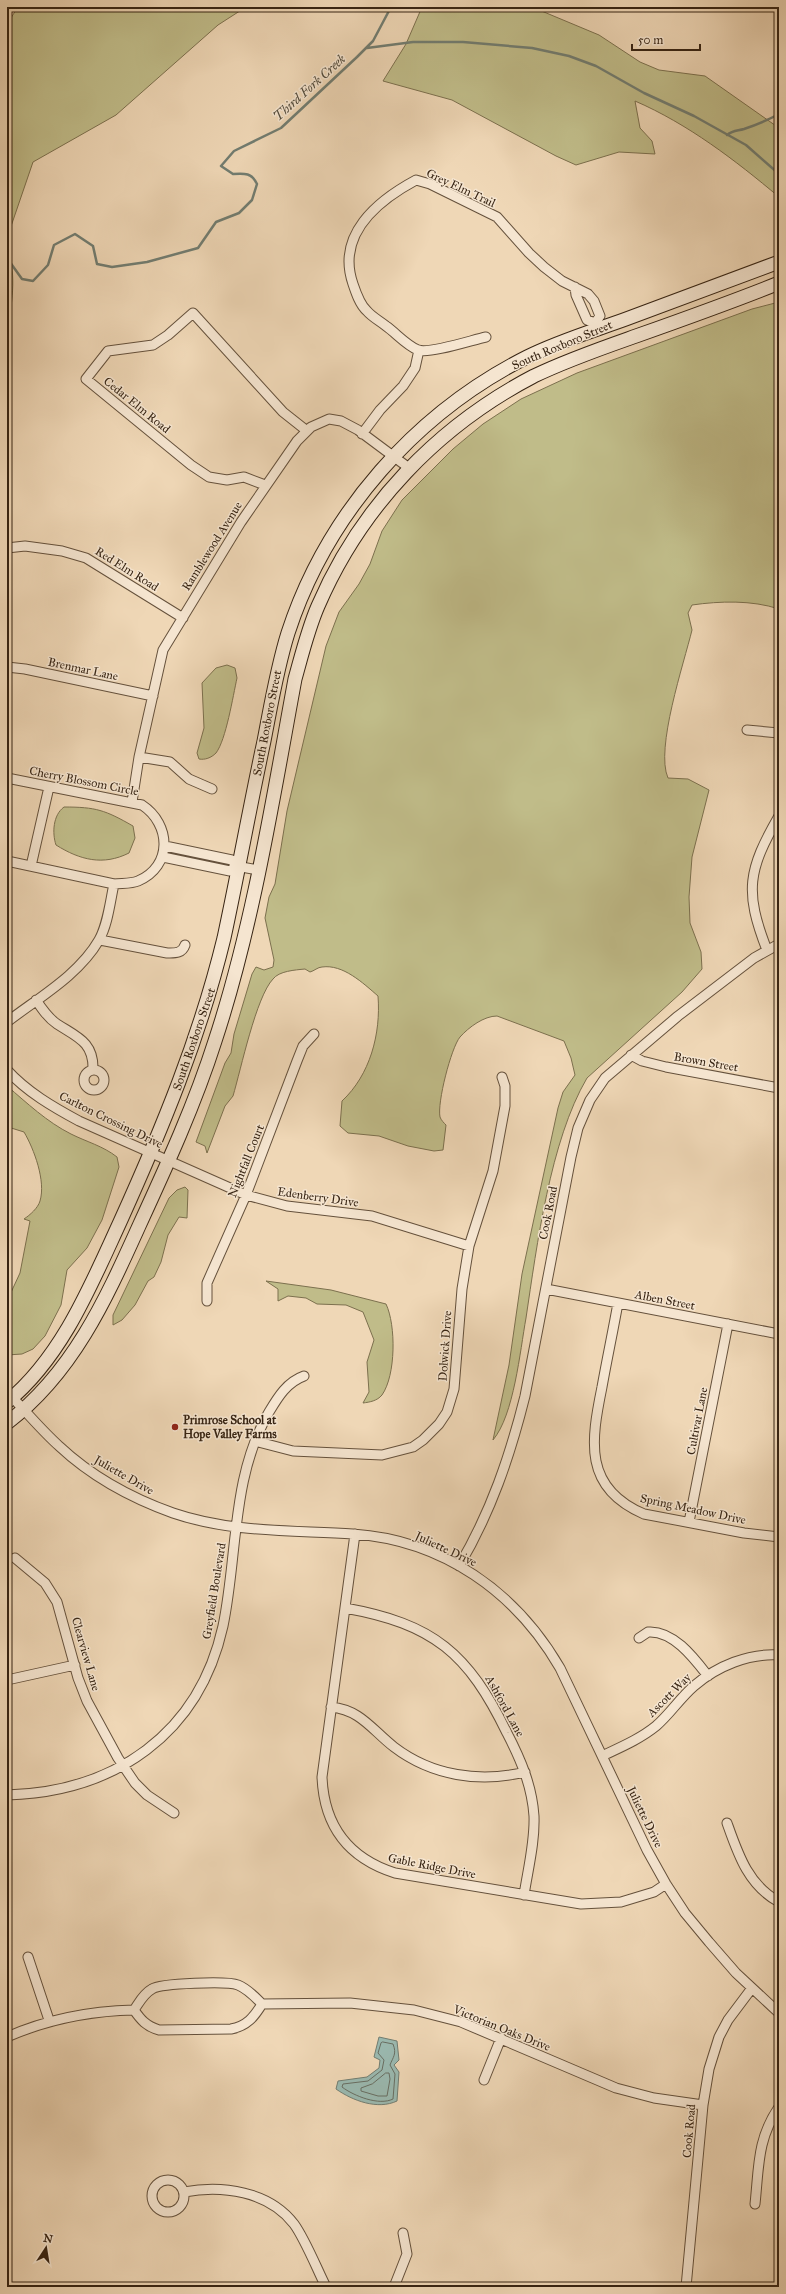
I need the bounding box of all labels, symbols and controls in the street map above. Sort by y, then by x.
scale bar [632,26,700,52]
text: 50 m [638,33,663,47]
water label: Third Fork Creek [270,51,349,124]
street label: Grey Elm Trail [424,166,499,210]
street label: South Roxboro Street [510,317,615,372]
street label: Cedar Elm Road [101,374,173,436]
street label: Ramblewood Avenue [179,499,245,593]
street label: Red Elm Road [93,544,161,594]
street label: Brenmar Lane [47,655,119,683]
street label: South Roxboro Street [250,668,284,777]
street label: Cherry Blossom Circle [28,764,140,798]
street label: South Roxboro Street [170,985,218,1092]
street label: Brown Street [673,1049,740,1075]
street label: Carlton Crossing Drive [56,1089,165,1152]
street label: Nightfall Court [225,1122,268,1200]
street label: Edenberry Drive [277,1184,359,1210]
street label: Cook Road [536,1185,560,1241]
street label: Alben Street [633,1287,697,1313]
street label: Dolwick Drive [436,1310,454,1382]
street label: Cultivar Lane [684,1386,710,1456]
place label: Primrose School at Hope Valley Farms [183,1413,277,1442]
marker: Primrose School at Hope Valley Farms [170,1422,180,1432]
street label: Juliette Drive [90,1451,156,1499]
street label: Spring Meadow Drive [639,1491,747,1528]
street label: Juliette Drive [411,1528,479,1570]
street label: Greyfield Boulevard [199,1542,229,1640]
street label: Clearview Lane [69,1616,103,1692]
street label: Ascott Way [644,1670,694,1720]
street label: Ashford Lane [482,1672,528,1739]
street label: Juliette Drive [622,1782,666,1850]
street label: Gable Ridge Drive [387,1851,477,1882]
street label: Victorian Oaks Drive [450,2002,553,2054]
street label: Cook Road [680,2103,698,2159]
north arrow [26,2228,66,2268]
text: N [42,2231,55,2246]

